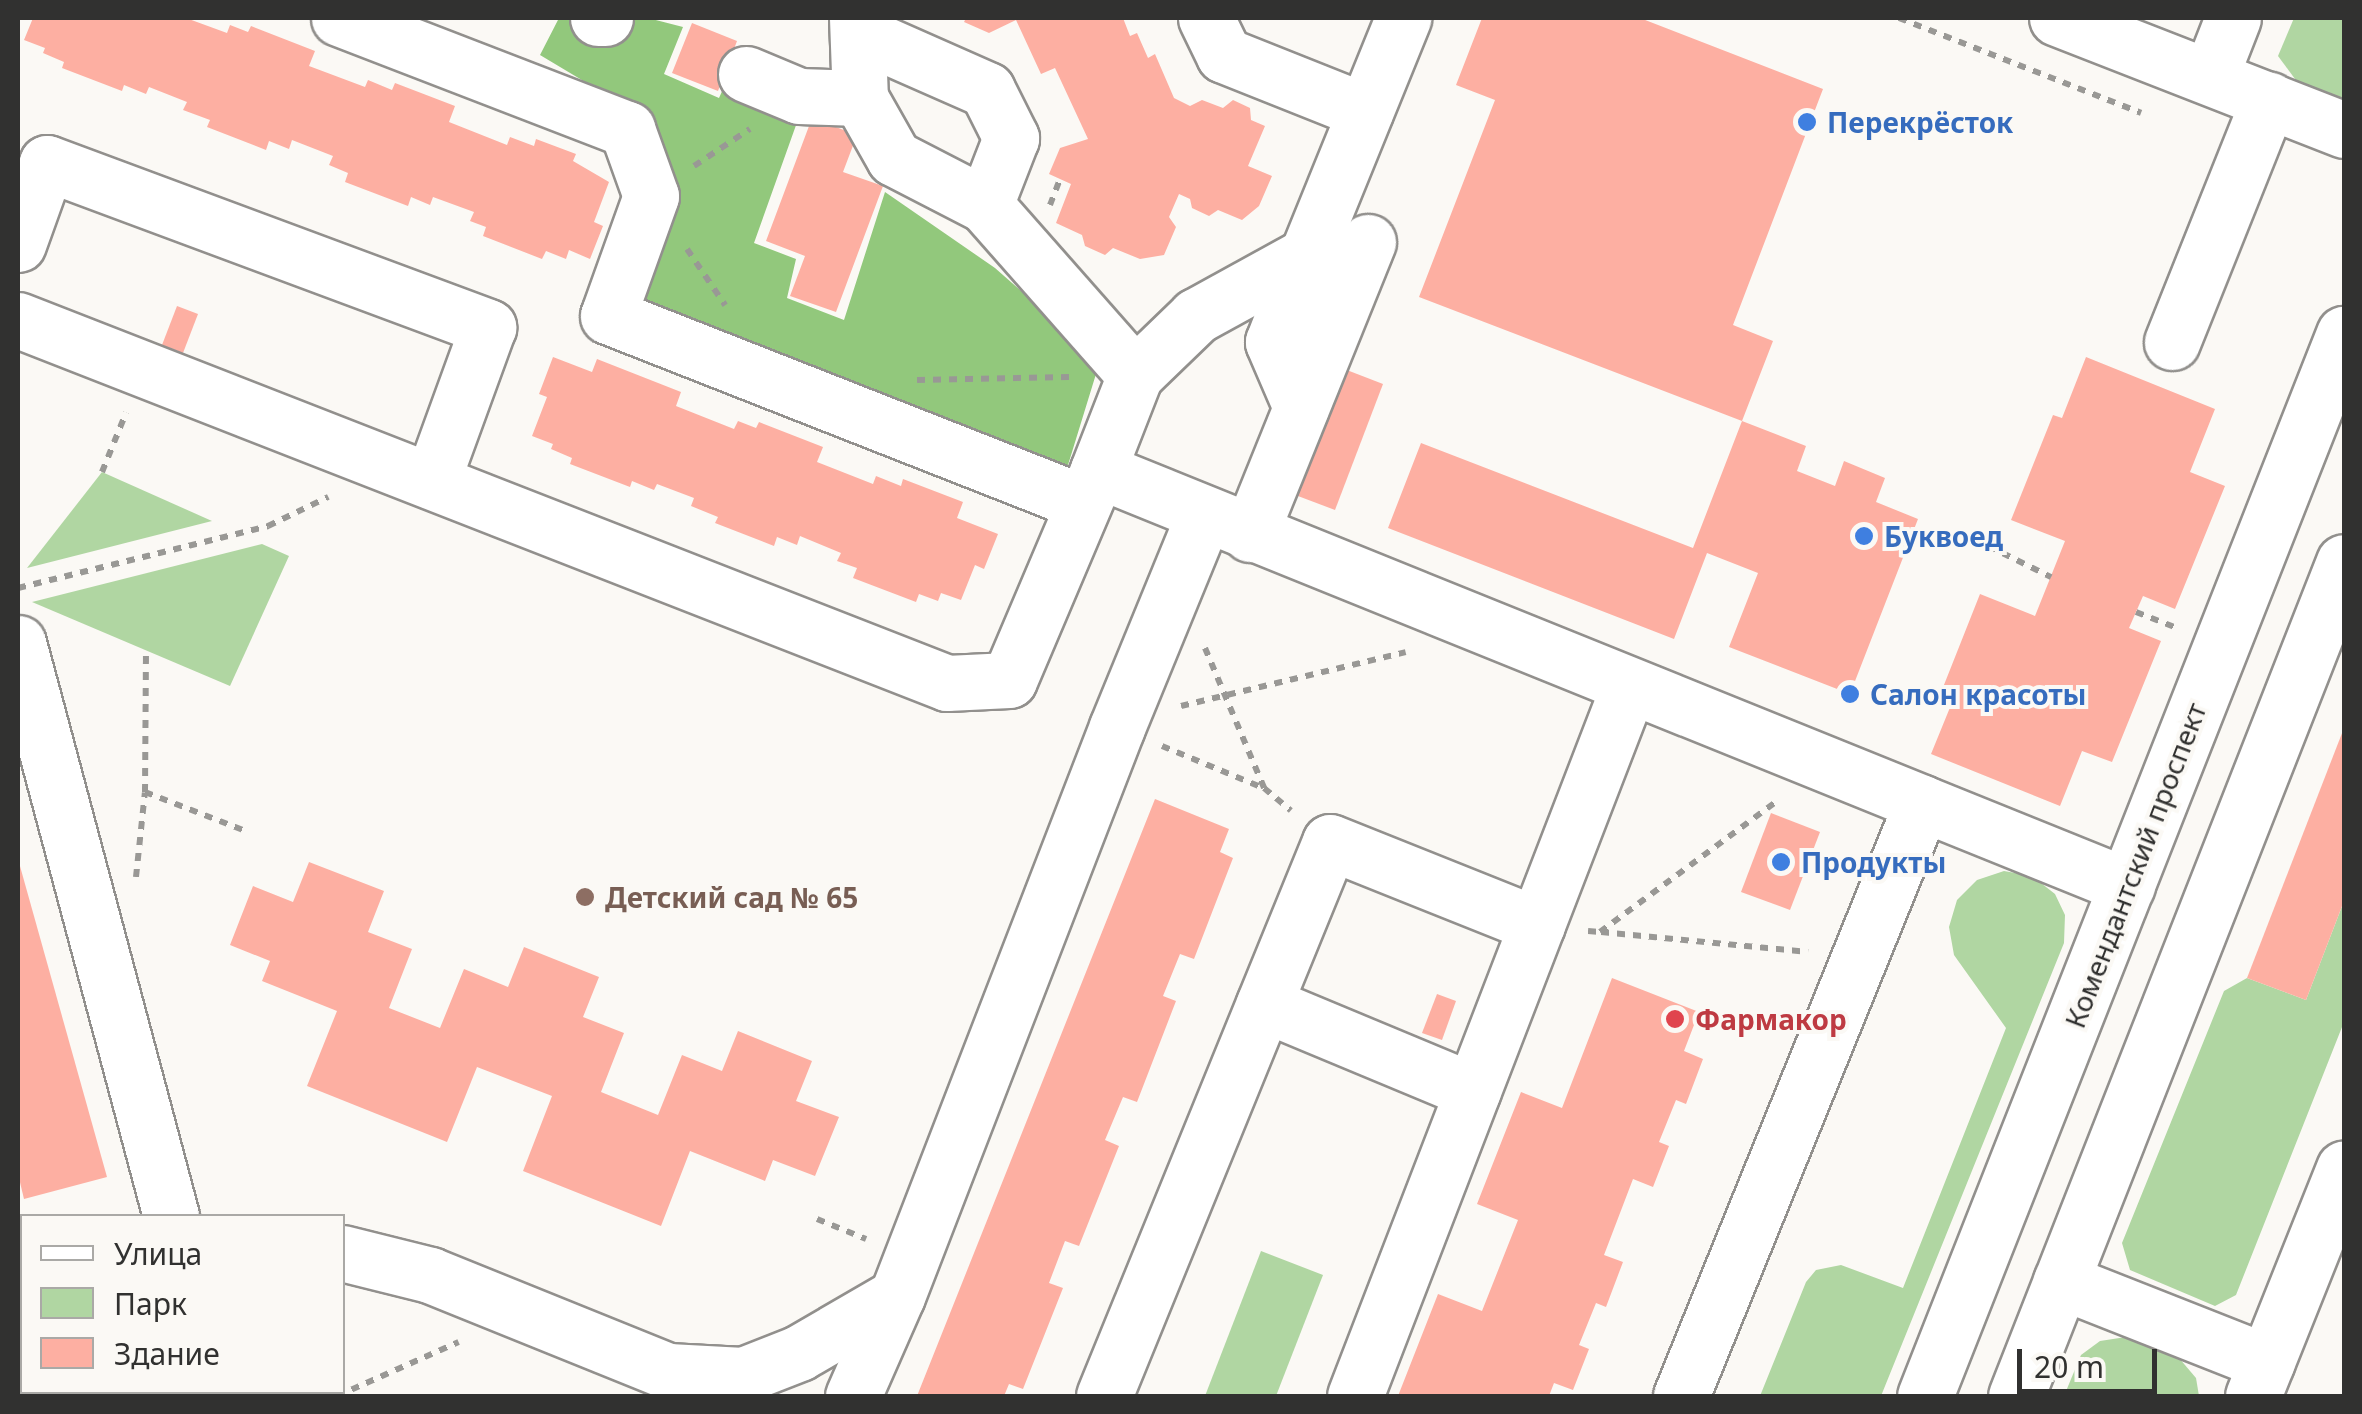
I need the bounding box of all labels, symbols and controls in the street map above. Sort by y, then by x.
place label: Перекрёсток [1827,105,2013,139]
marker: Перекрёсток [1796,111,1818,133]
place label: Буквоед [1884,519,2003,553]
marker: Буквоед [1853,525,1875,547]
place label: Салон красоты [1870,677,2086,711]
marker: Салон красоты [1839,683,1861,705]
street label: Комендантский проспект [2057,698,2213,1032]
place label: Продукты [1801,845,1946,879]
marker: Продукты [1770,851,1792,873]
place label: Детский сад № 65 [605,880,858,914]
marker: Детский сад № 65 [574,886,596,908]
place label: Фармакор [1695,1002,1847,1036]
marker: Фармакор [1664,1008,1686,1030]
legend [20,1214,345,1394]
text: Улица [114,1233,202,1274]
text: Парк [114,1283,187,1324]
scale bar [2022,1329,2162,1391]
text: Здание [114,1333,220,1374]
text: 20 m [2034,1346,2104,1387]

